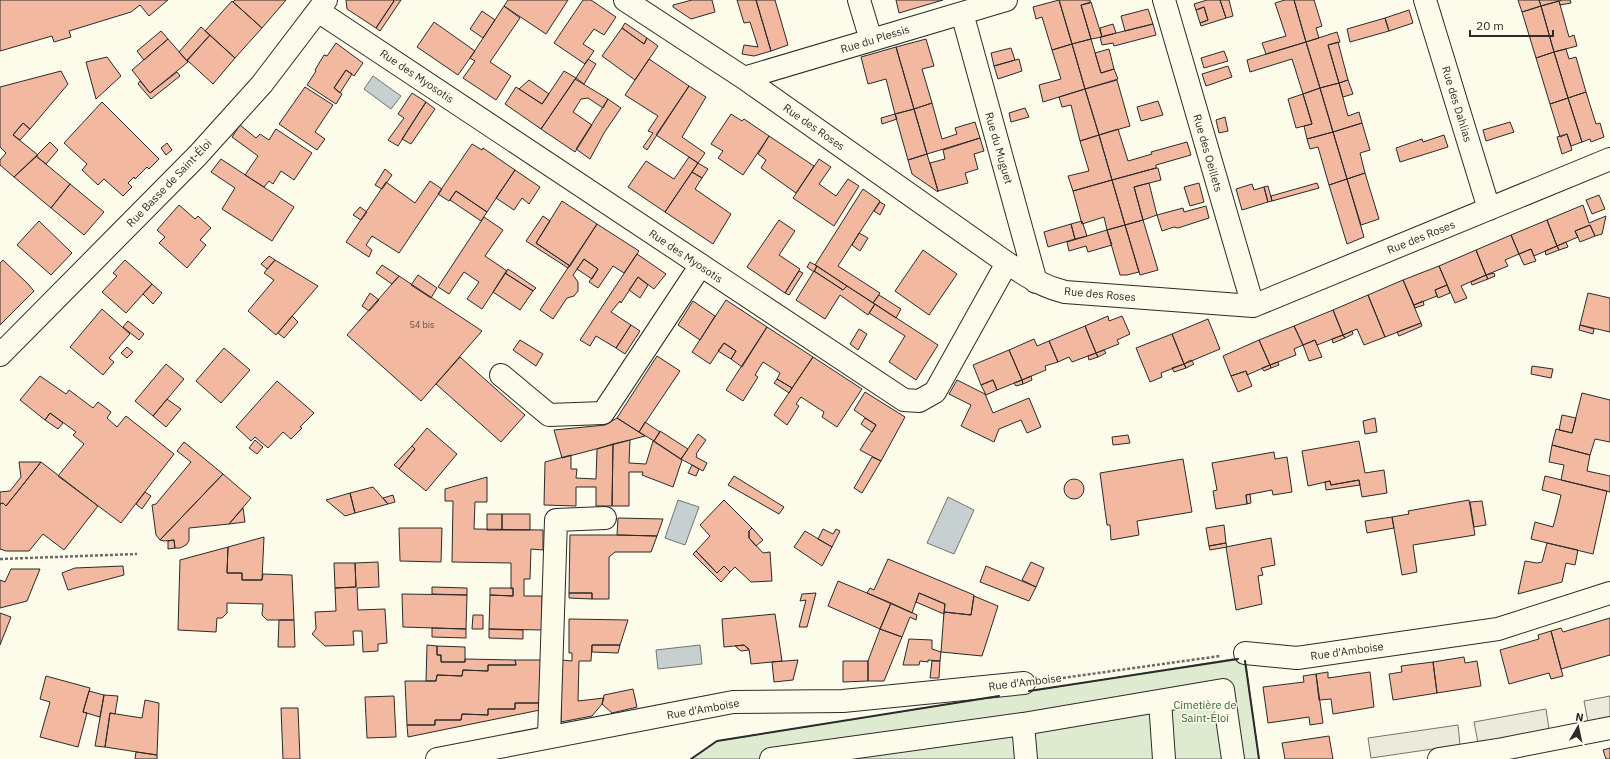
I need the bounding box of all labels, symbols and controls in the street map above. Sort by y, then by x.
scale bar [1470,12,1553,38]
text: 20 m [1476,18,1504,33]
street label: Rue du Plessis [839,22,911,56]
street label: Rue des Myosotis [377,46,457,106]
street label: Rue des Dahlias [1439,64,1475,144]
street label: Rue des Roses [780,101,848,153]
street label: Rue du Muguet [982,110,1016,186]
street label: Rue des Oeillets [1190,113,1226,193]
street label: Rue Basse de Saint-Éloi [123,136,215,230]
street label: Rue des Roses [1385,217,1457,257]
street label: Rue des Myosotis [646,226,726,286]
street label: Rue des Roses [1063,284,1137,304]
house number: 54 bis [410,319,434,330]
street label: Rue d'Amboise [1310,639,1384,663]
street label: Rue d'Amboise [988,671,1062,693]
street label: Rue d'Amboise [665,696,741,722]
park label: Cimetière de Saint-Éloi [1174,698,1236,725]
north arrow [1558,707,1598,747]
text: N [1575,710,1585,725]

